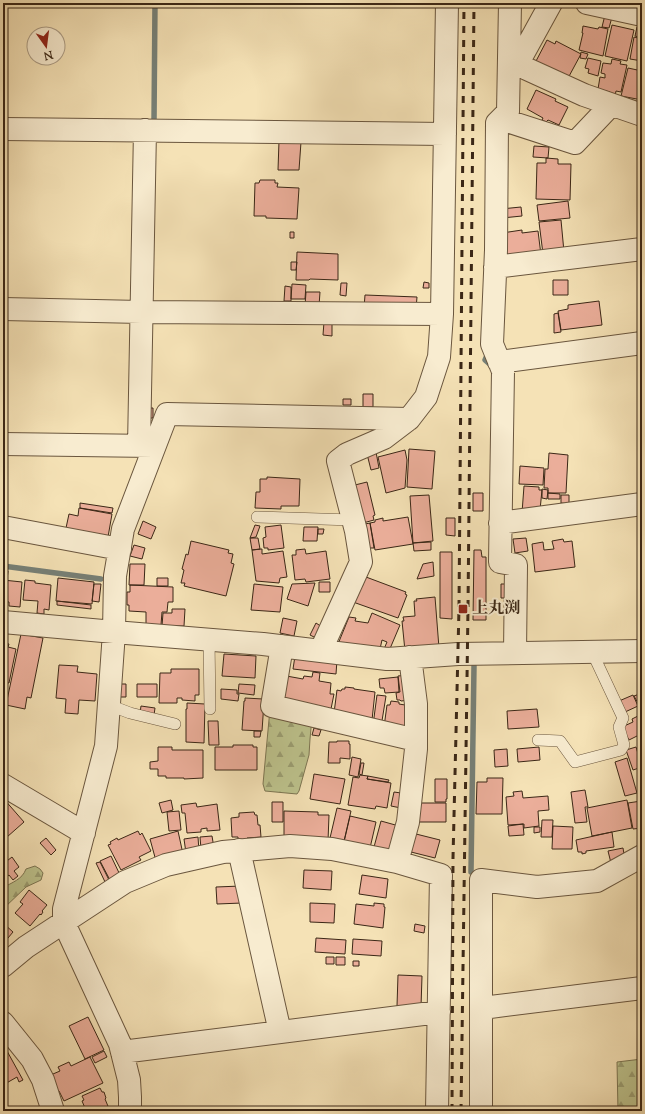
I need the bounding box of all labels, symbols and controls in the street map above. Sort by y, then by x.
north arrow [26,26,66,66]
text: N [42,46,55,64]
place label: 上丸渕 [472,598,520,621]
marker: 上丸渕 [457,603,469,615]

